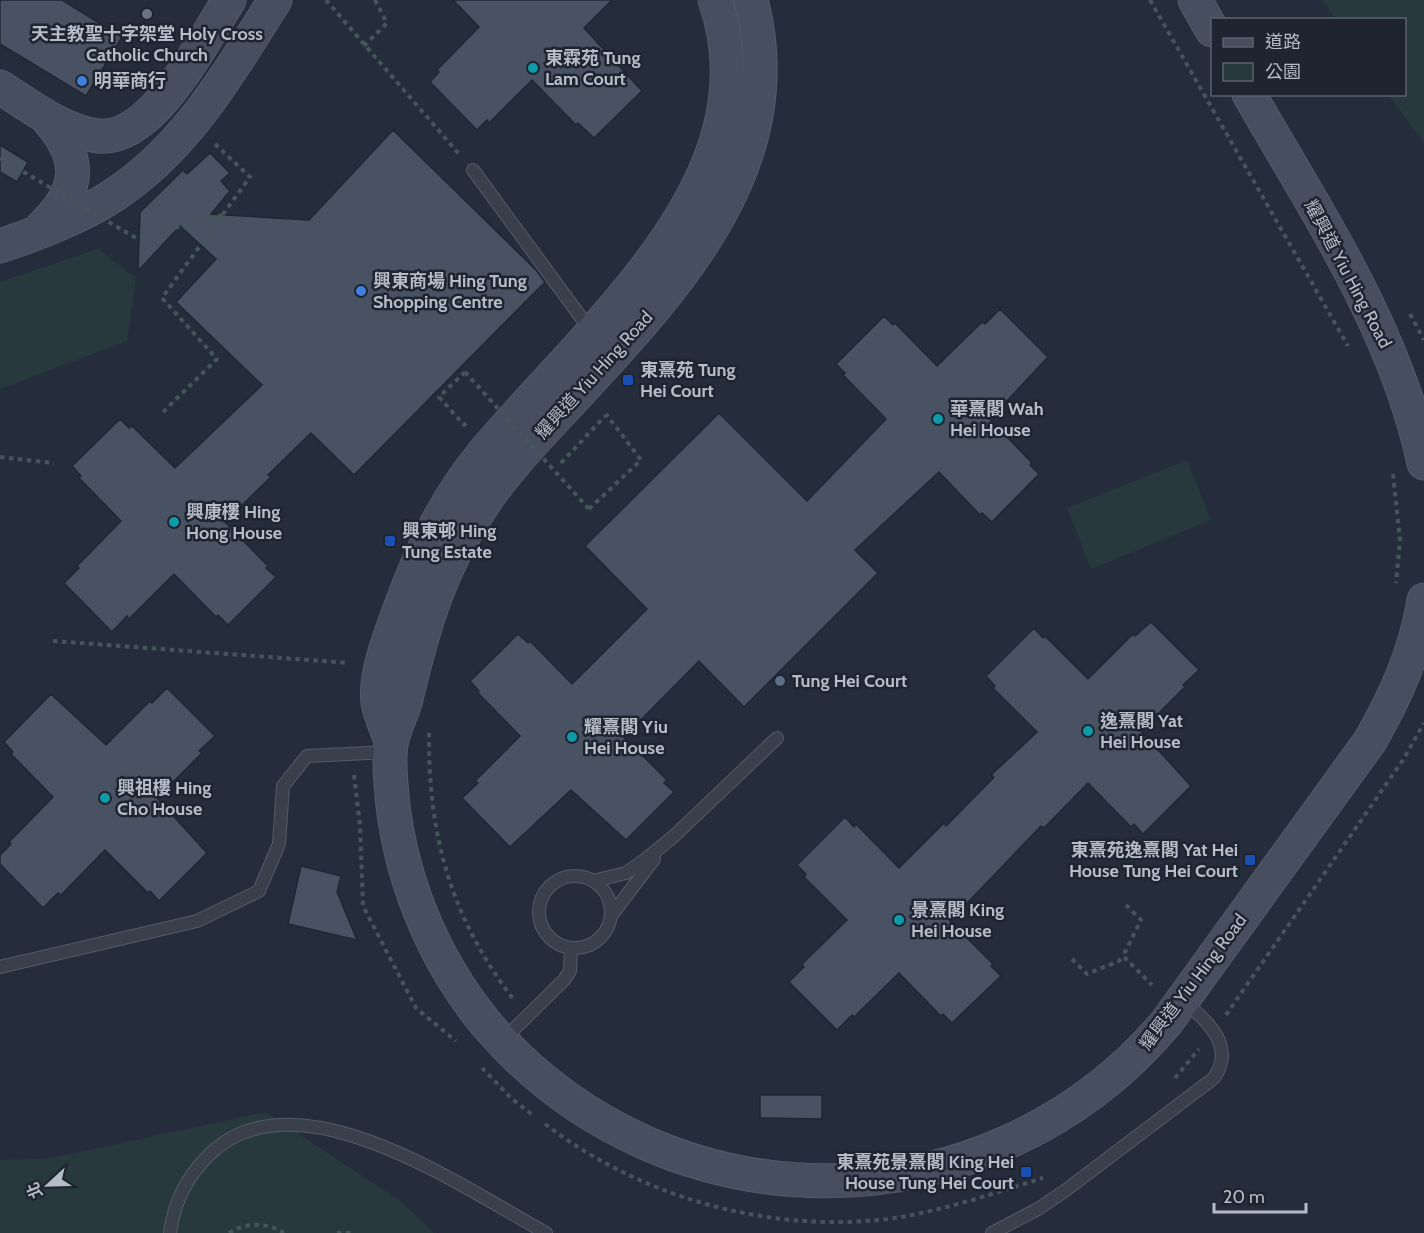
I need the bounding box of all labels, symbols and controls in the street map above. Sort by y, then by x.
marker: 天主教聖十字架堂 Holy Cross Catholic Church [140,7,154,21]
legend [1211,18,1406,96]
place label: 天主教聖十字架堂 Holy Cross Catholic Church [31,23,263,66]
text: 道路 [1265,31,1301,53]
place label: 東霖苑 Tung Lam Court [545,47,640,90]
marker: 東霖苑 Tung Lam Court [526,61,540,75]
text: 公園 [1265,61,1301,83]
place label: 明華商行 [94,70,166,92]
marker: 明華商行 [75,74,89,88]
street label: 耀興道 Yiu Hing Road [1300,196,1396,352]
place label: 興東商場 Hing Tung Shopping Centre [373,270,527,313]
marker: 興東商場 Hing Tung Shopping Centre [354,284,368,298]
street label: 耀興道 Yiu Hing Road [531,306,657,444]
place label: 東熹苑 Tung Hei Court [640,359,735,402]
marker: 東熹苑 Tung Hei Court [621,373,635,387]
place label: 華熹閣 Wah Hei House [950,398,1044,441]
marker: 華熹閣 Wah Hei House [931,412,945,426]
place label: 興康樓 Hing Hong House [186,501,282,544]
marker: 興康樓 Hing Hong House [167,515,181,529]
place label: 興東邨 Hing Tung Estate [402,520,496,563]
marker: 興東邨 Hing Tung Estate [383,534,397,548]
place label: Tung Hei Court [792,670,907,692]
marker: Tung Hei Court [773,674,787,688]
place label: 逸熹閣 Yat Hei House [1100,710,1183,753]
place label: 耀熹閣 Yiu Hei House [584,716,668,759]
marker: 逸熹閣 Yat Hei House [1081,724,1095,738]
marker: 耀熹閣 Yiu Hei House [565,730,579,744]
place label: 興祖樓 Hing Cho House [117,777,211,820]
marker: 興祖樓 Hing Cho House [98,791,112,805]
place label: 東熹苑逸熹閣 Yat Hei House Tung Hei Court [1069,839,1238,882]
marker: 東熹苑逸熹閣 Yat Hei House Tung Hei Court [1243,853,1257,867]
place label: 景熹閣 King Hei House [911,899,1004,942]
street label: 耀興道 Yiu Hing Road [1135,910,1251,1054]
marker: 景熹閣 King Hei House [892,913,906,927]
place label: 東熹苑景熹閣 King Hei House Tung Hei Court [836,1151,1014,1194]
north arrow [18,1155,78,1215]
marker: 東熹苑景熹閣 King Hei House Tung Hei Court [1019,1165,1033,1179]
scale bar [1214,1176,1306,1214]
text: 北 [23,1179,46,1201]
text: 20 m [1223,1186,1265,1208]

